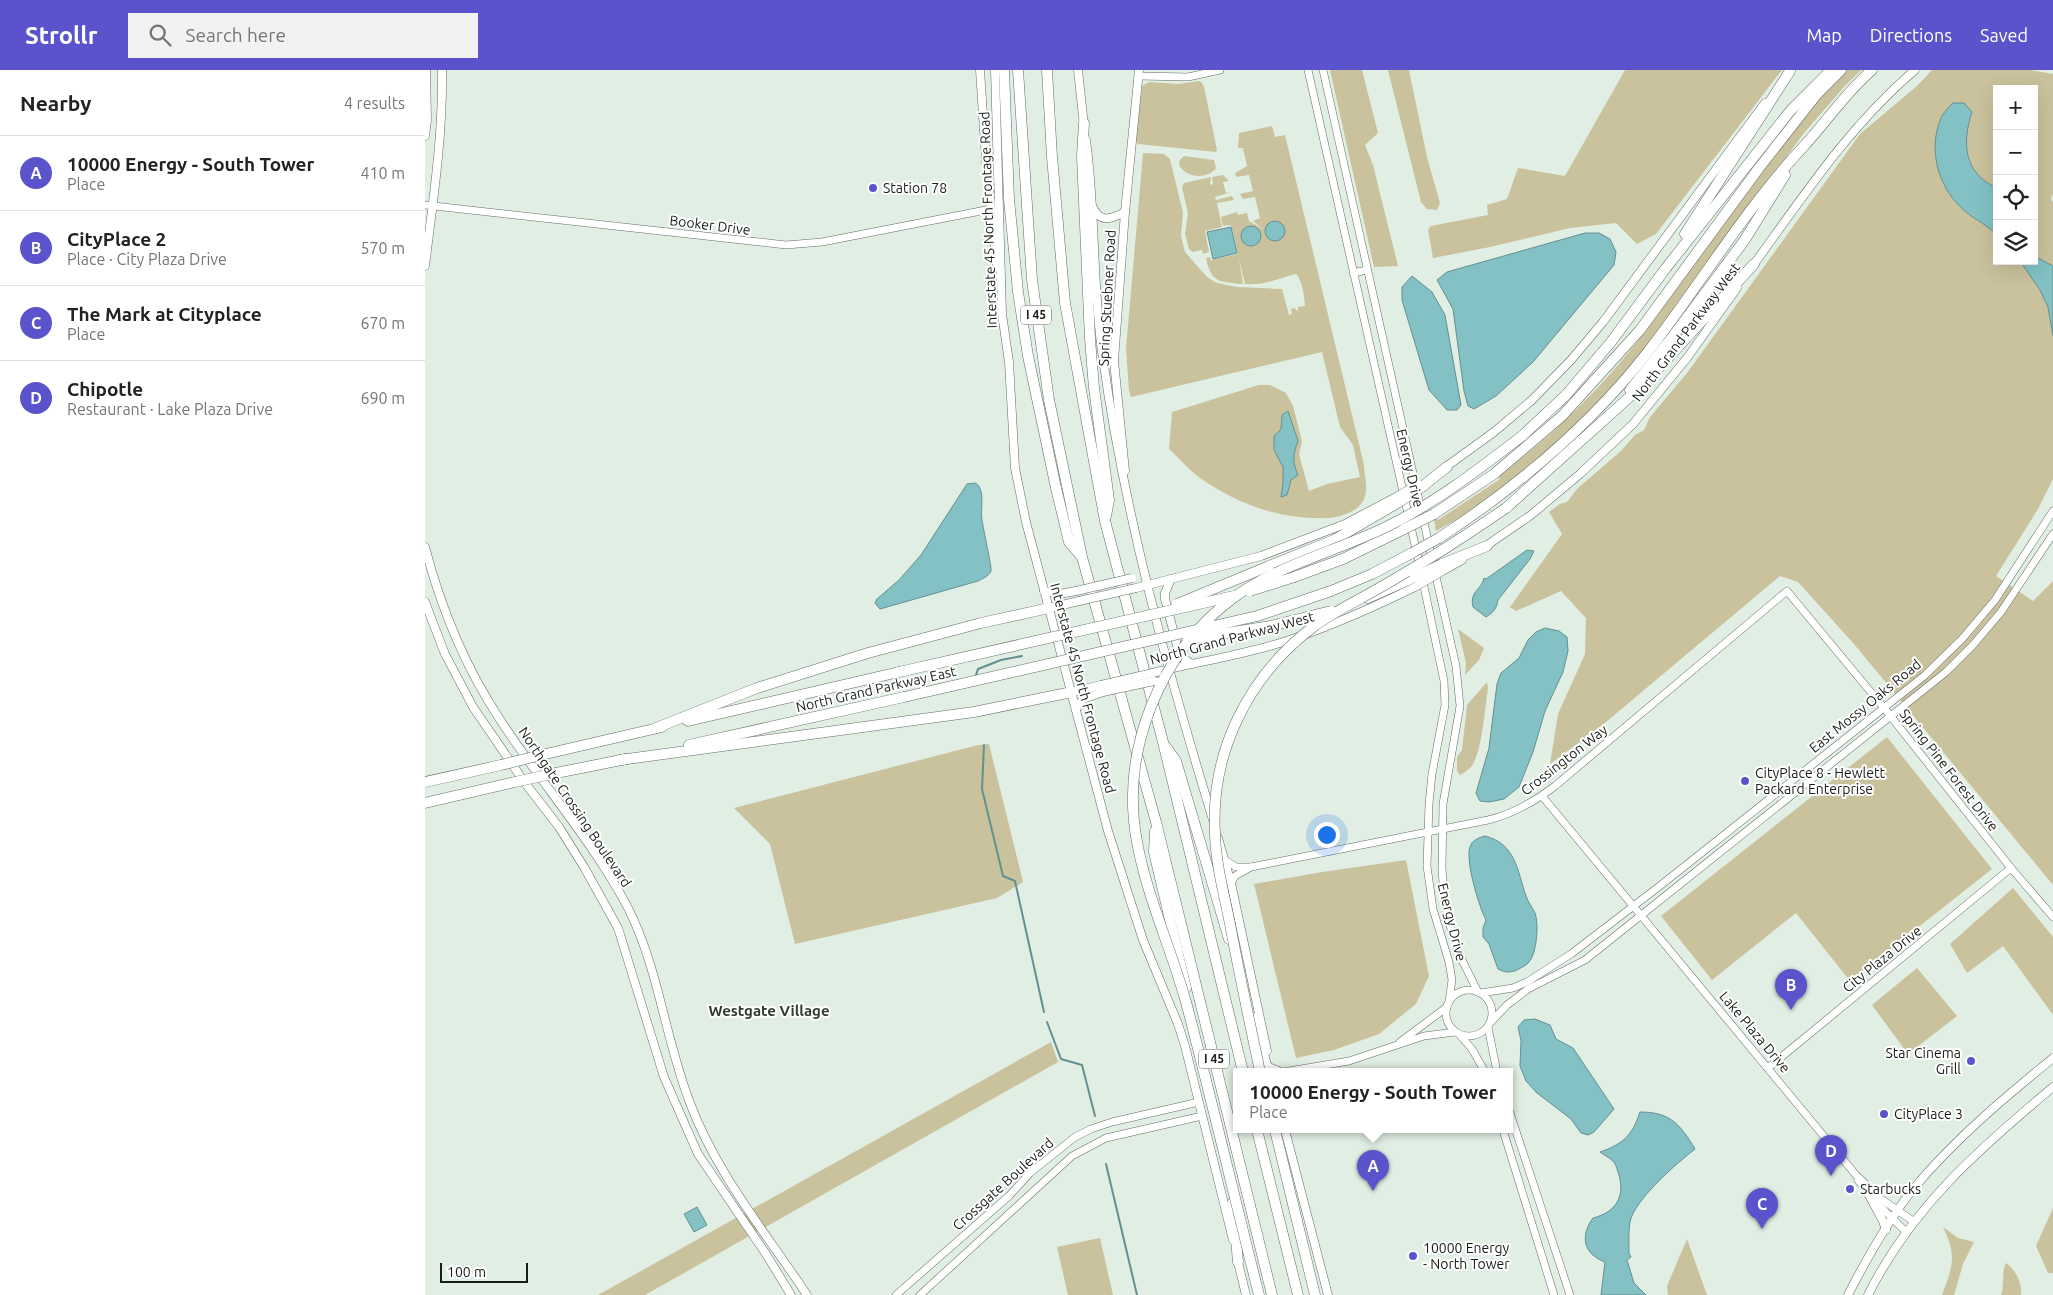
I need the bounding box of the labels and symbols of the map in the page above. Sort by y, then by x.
street label: Interstate 45 North Frontage Road [976,111,1000,329]
place label: Station 78 [883,180,947,196]
marker: Station 78 [867,182,879,194]
street label: Booker Drive [669,212,751,238]
street label: Spring Stuebner Road [1095,229,1119,367]
street label: North Grand Parkway West [1629,259,1744,404]
road number: I 45 [1021,306,1051,324]
street label: Energy Drive [1393,427,1427,509]
street label: Interstate 45 North Frontage Road [1047,581,1119,795]
street label: North Grand Parkway West [1148,608,1316,668]
street label: East Mossy Oaks Road [1806,656,1924,756]
street label: North Grand Parkway East [794,663,958,715]
street label: Spring Pine Forest Drive [1896,706,2002,834]
street label: Crossington Way [1518,721,1611,799]
street label: Northgate Crossing Boulevard [515,724,635,890]
place label: CityPlace 8 - Hewlett Packard Enterprise [1755,765,1886,797]
marker: CityPlace 8 - Hewlett Packard Enterprise [1739,775,1751,787]
your location [1314,822,1340,848]
street label: Energy Drive [1435,881,1469,963]
street label: City Plaza Drive [1839,922,1925,996]
pin: B [1775,969,1807,1010]
street label: Lake Plaza Drive [1716,988,1794,1076]
district label: Westgate Village [708,1002,830,1019]
place label: Star Cinema Grill [1885,1045,1961,1077]
road number: I 45 [1199,1050,1229,1069]
marker: Star Cinema Grill [1965,1055,1977,1067]
place label: CityPlace 3 [1894,1106,1963,1122]
marker: CityPlace 3 [1878,1108,1890,1120]
street label: Crossgate Boulevard [949,1135,1057,1233]
pin: D [1815,1135,1847,1176]
pin: A [1357,1150,1389,1191]
place label: Starbucks [1860,1181,1921,1197]
marker: Starbucks [1844,1183,1856,1195]
pin: C [1746,1188,1778,1229]
place label: 10000 Energy - North Tower [1423,1240,1510,1272]
marker: 10000 Energy - North Tower [1407,1250,1419,1262]
scale bar [440,1260,527,1283]

